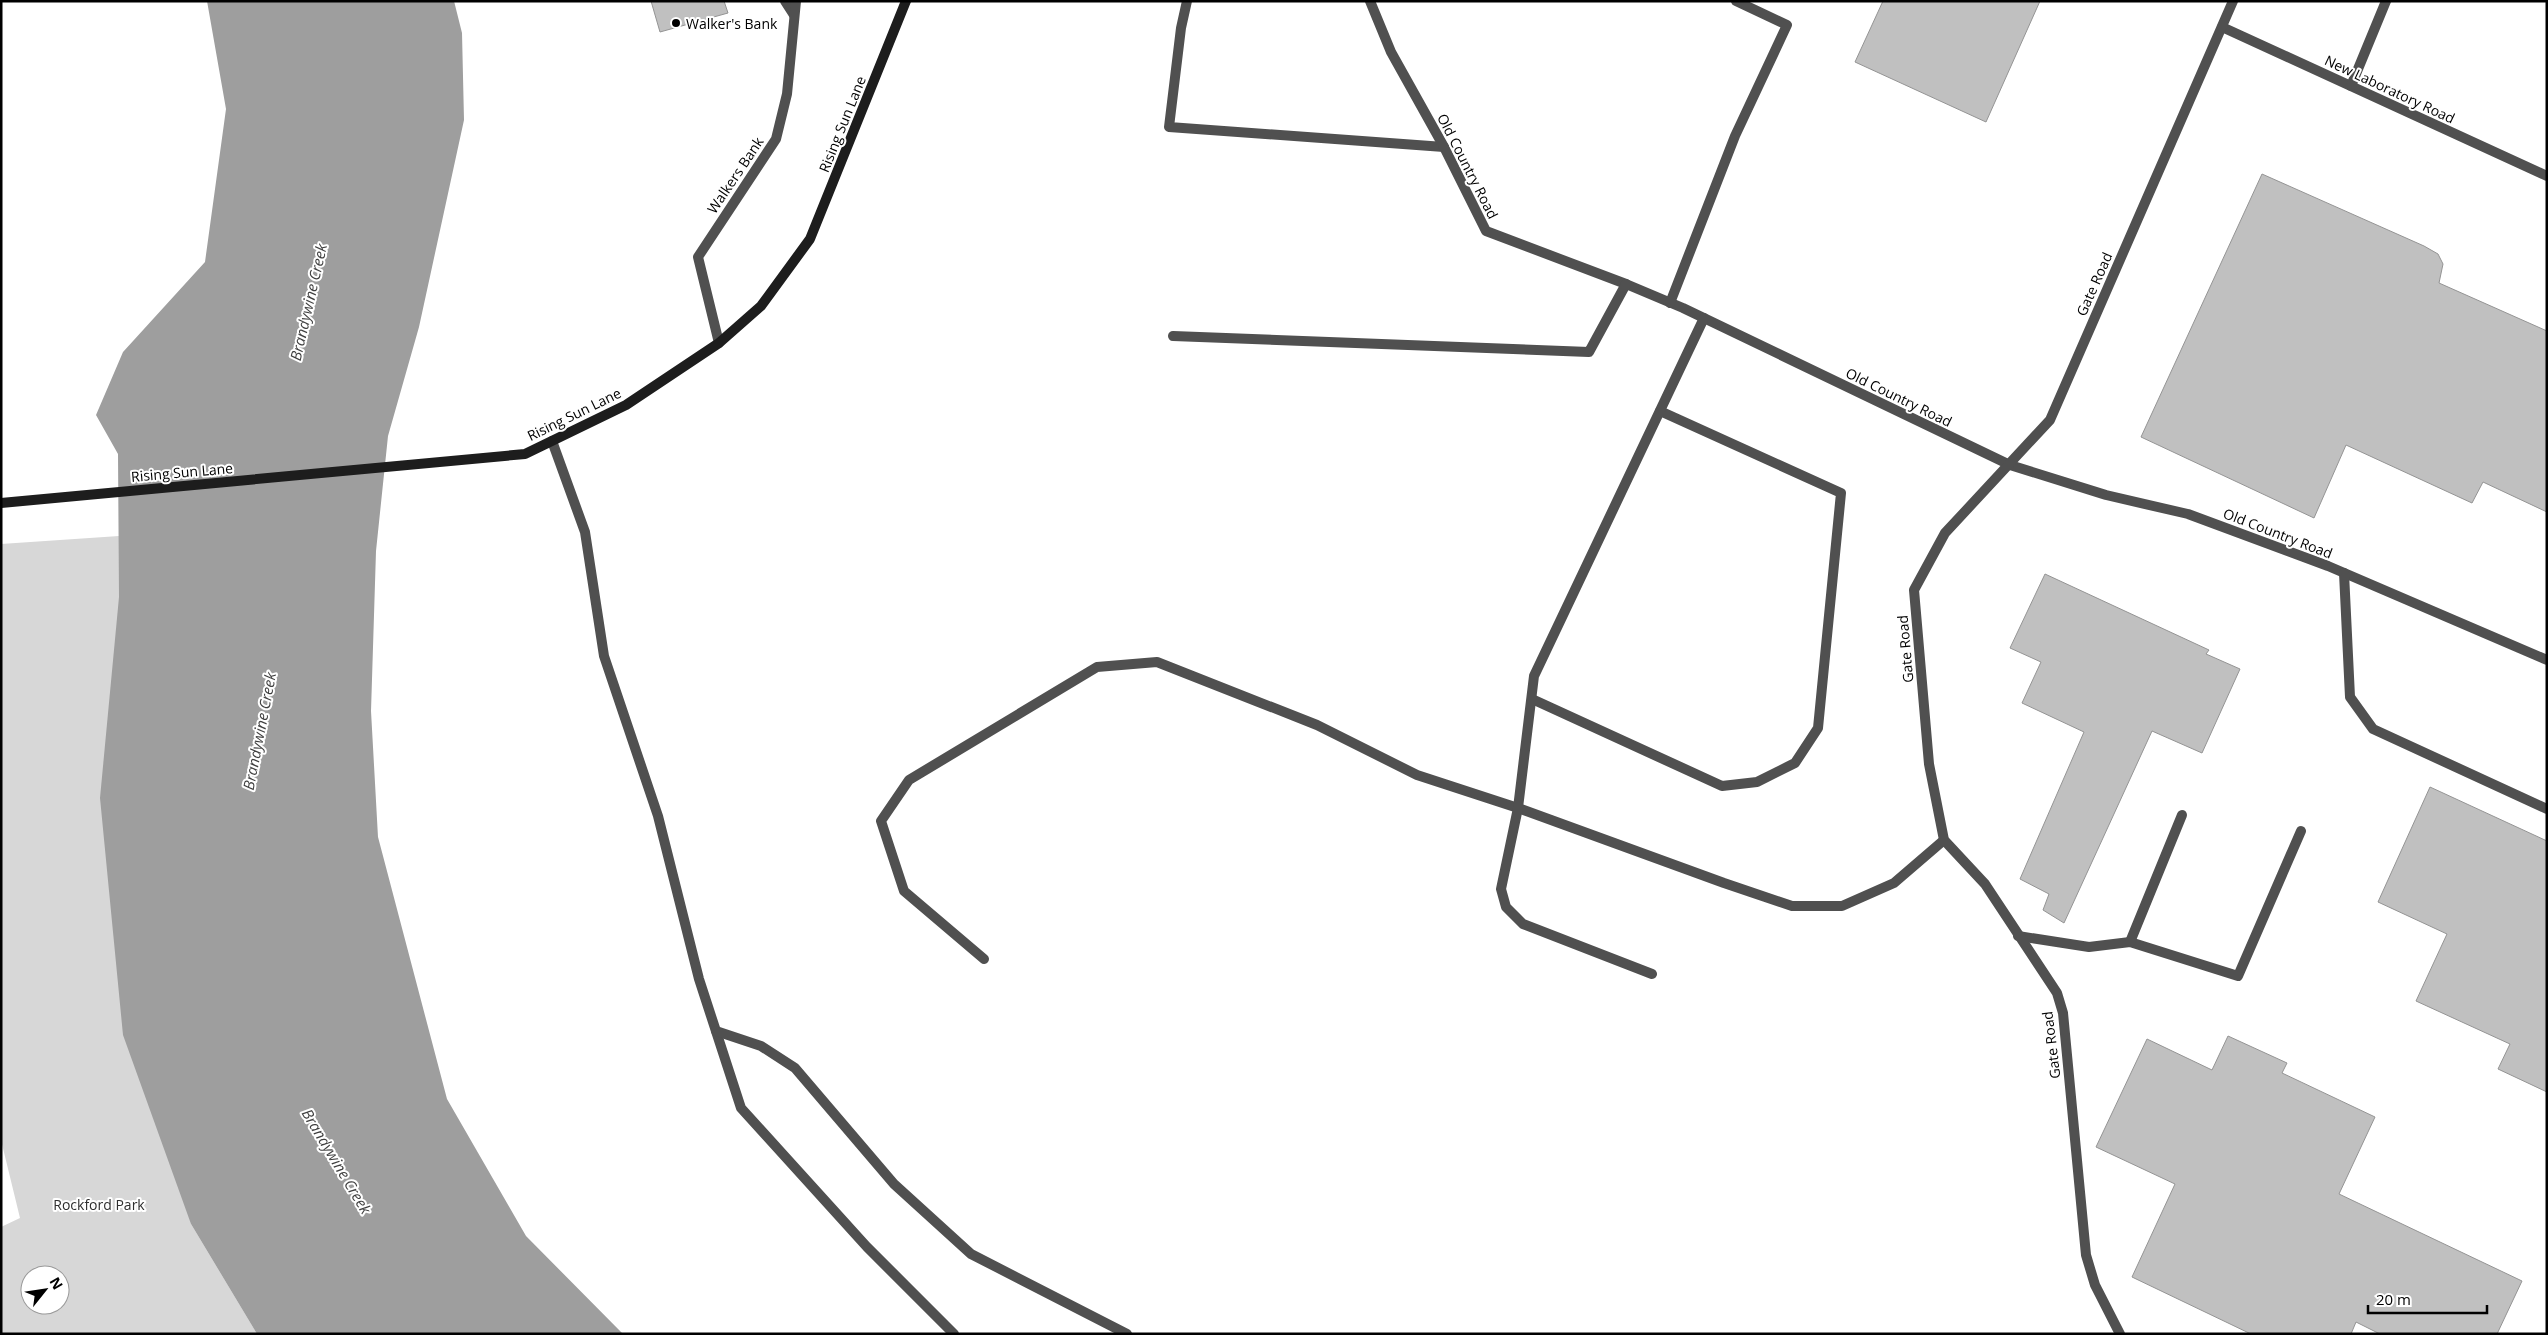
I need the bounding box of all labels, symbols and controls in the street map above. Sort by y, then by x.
place label: Walker's Bank [686,14,778,33]
marker: Walker's Bank [670,17,682,29]
street label: New Laboratory Road [2322,50,2458,128]
street label: Rising Sun Lane [814,73,870,175]
street label: Old Country Road [1433,110,1503,222]
street label: Walkers Bank [702,133,768,217]
water label: Brandywine Creek [285,241,331,362]
street label: Gate Road [2072,249,2116,319]
street label: Old Country Road [1843,363,1955,431]
street label: Rising Sun Lane [524,383,624,445]
street label: Rising Sun Lane [130,458,234,486]
street label: Old Country Road [2221,503,2335,563]
street label: Gate Road [1893,614,1917,684]
water label: Brandywine Creek [238,670,280,791]
street label: Gate Road [2037,1010,2065,1080]
water label: Brandywine Creek [298,1105,377,1218]
park label: Rockford Park [53,1195,145,1214]
north arrow [20,1265,70,1315]
text: N [46,1274,68,1293]
scale bar [2368,1282,2487,1314]
text: 20 m [2376,1289,2411,1309]

